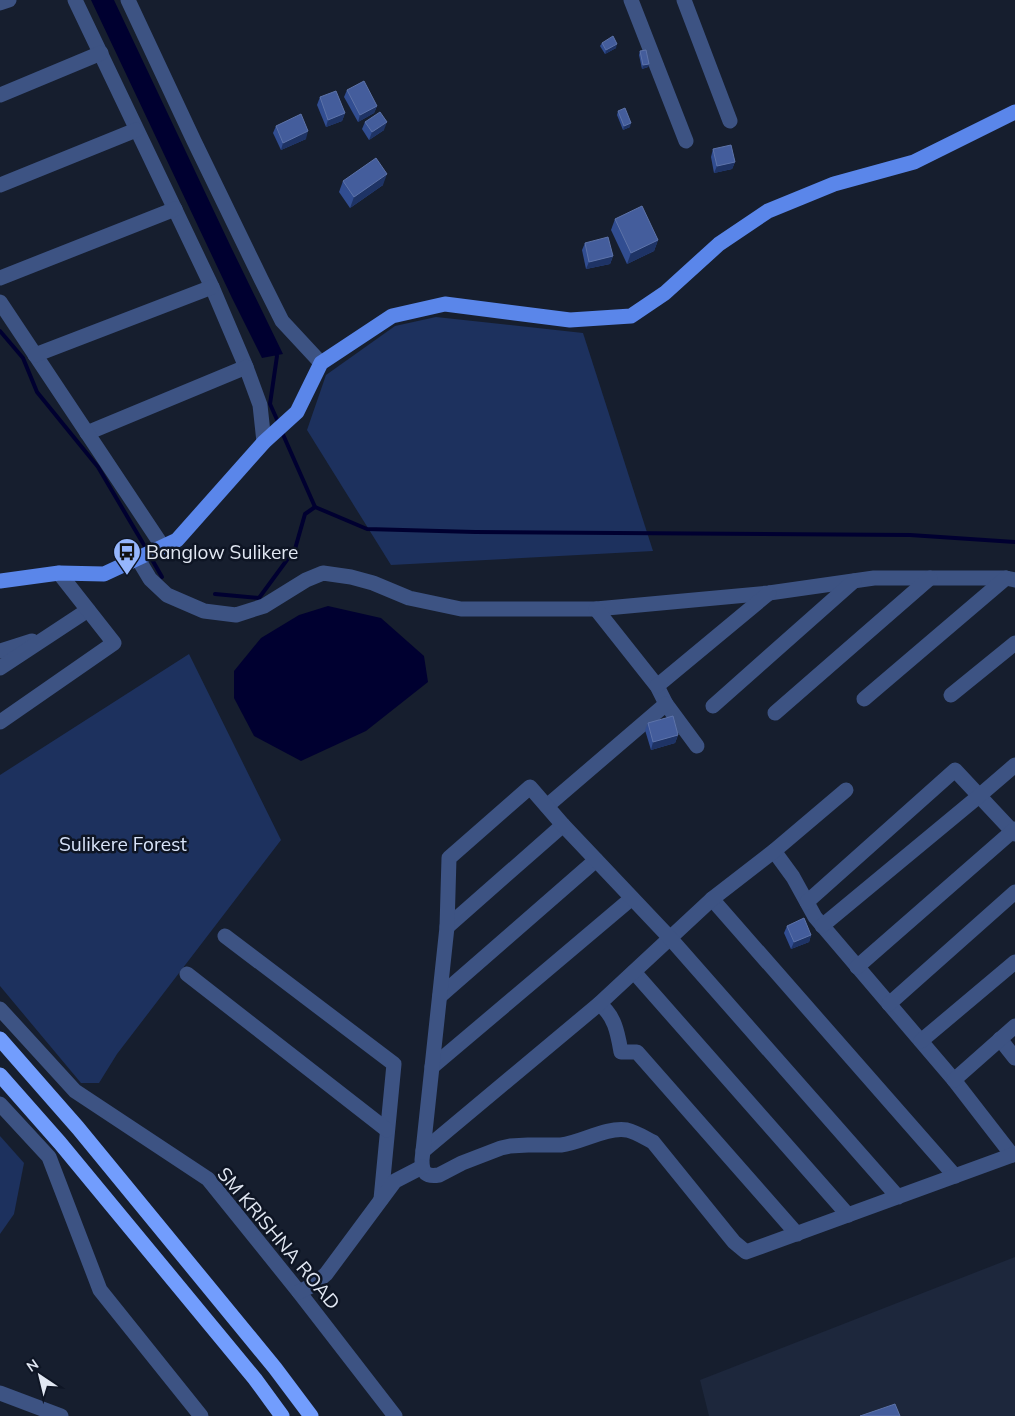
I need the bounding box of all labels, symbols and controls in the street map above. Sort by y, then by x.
bus stop icon: Banglow Sulikere [112,537,142,576]
place label: Banglow Sulikere [146,540,298,564]
park label: Sulikere Forest [59,832,187,856]
street label: SM KRISHNA ROAD [212,1162,346,1314]
north arrow [15,1351,65,1401]
text: N [23,1355,42,1376]

